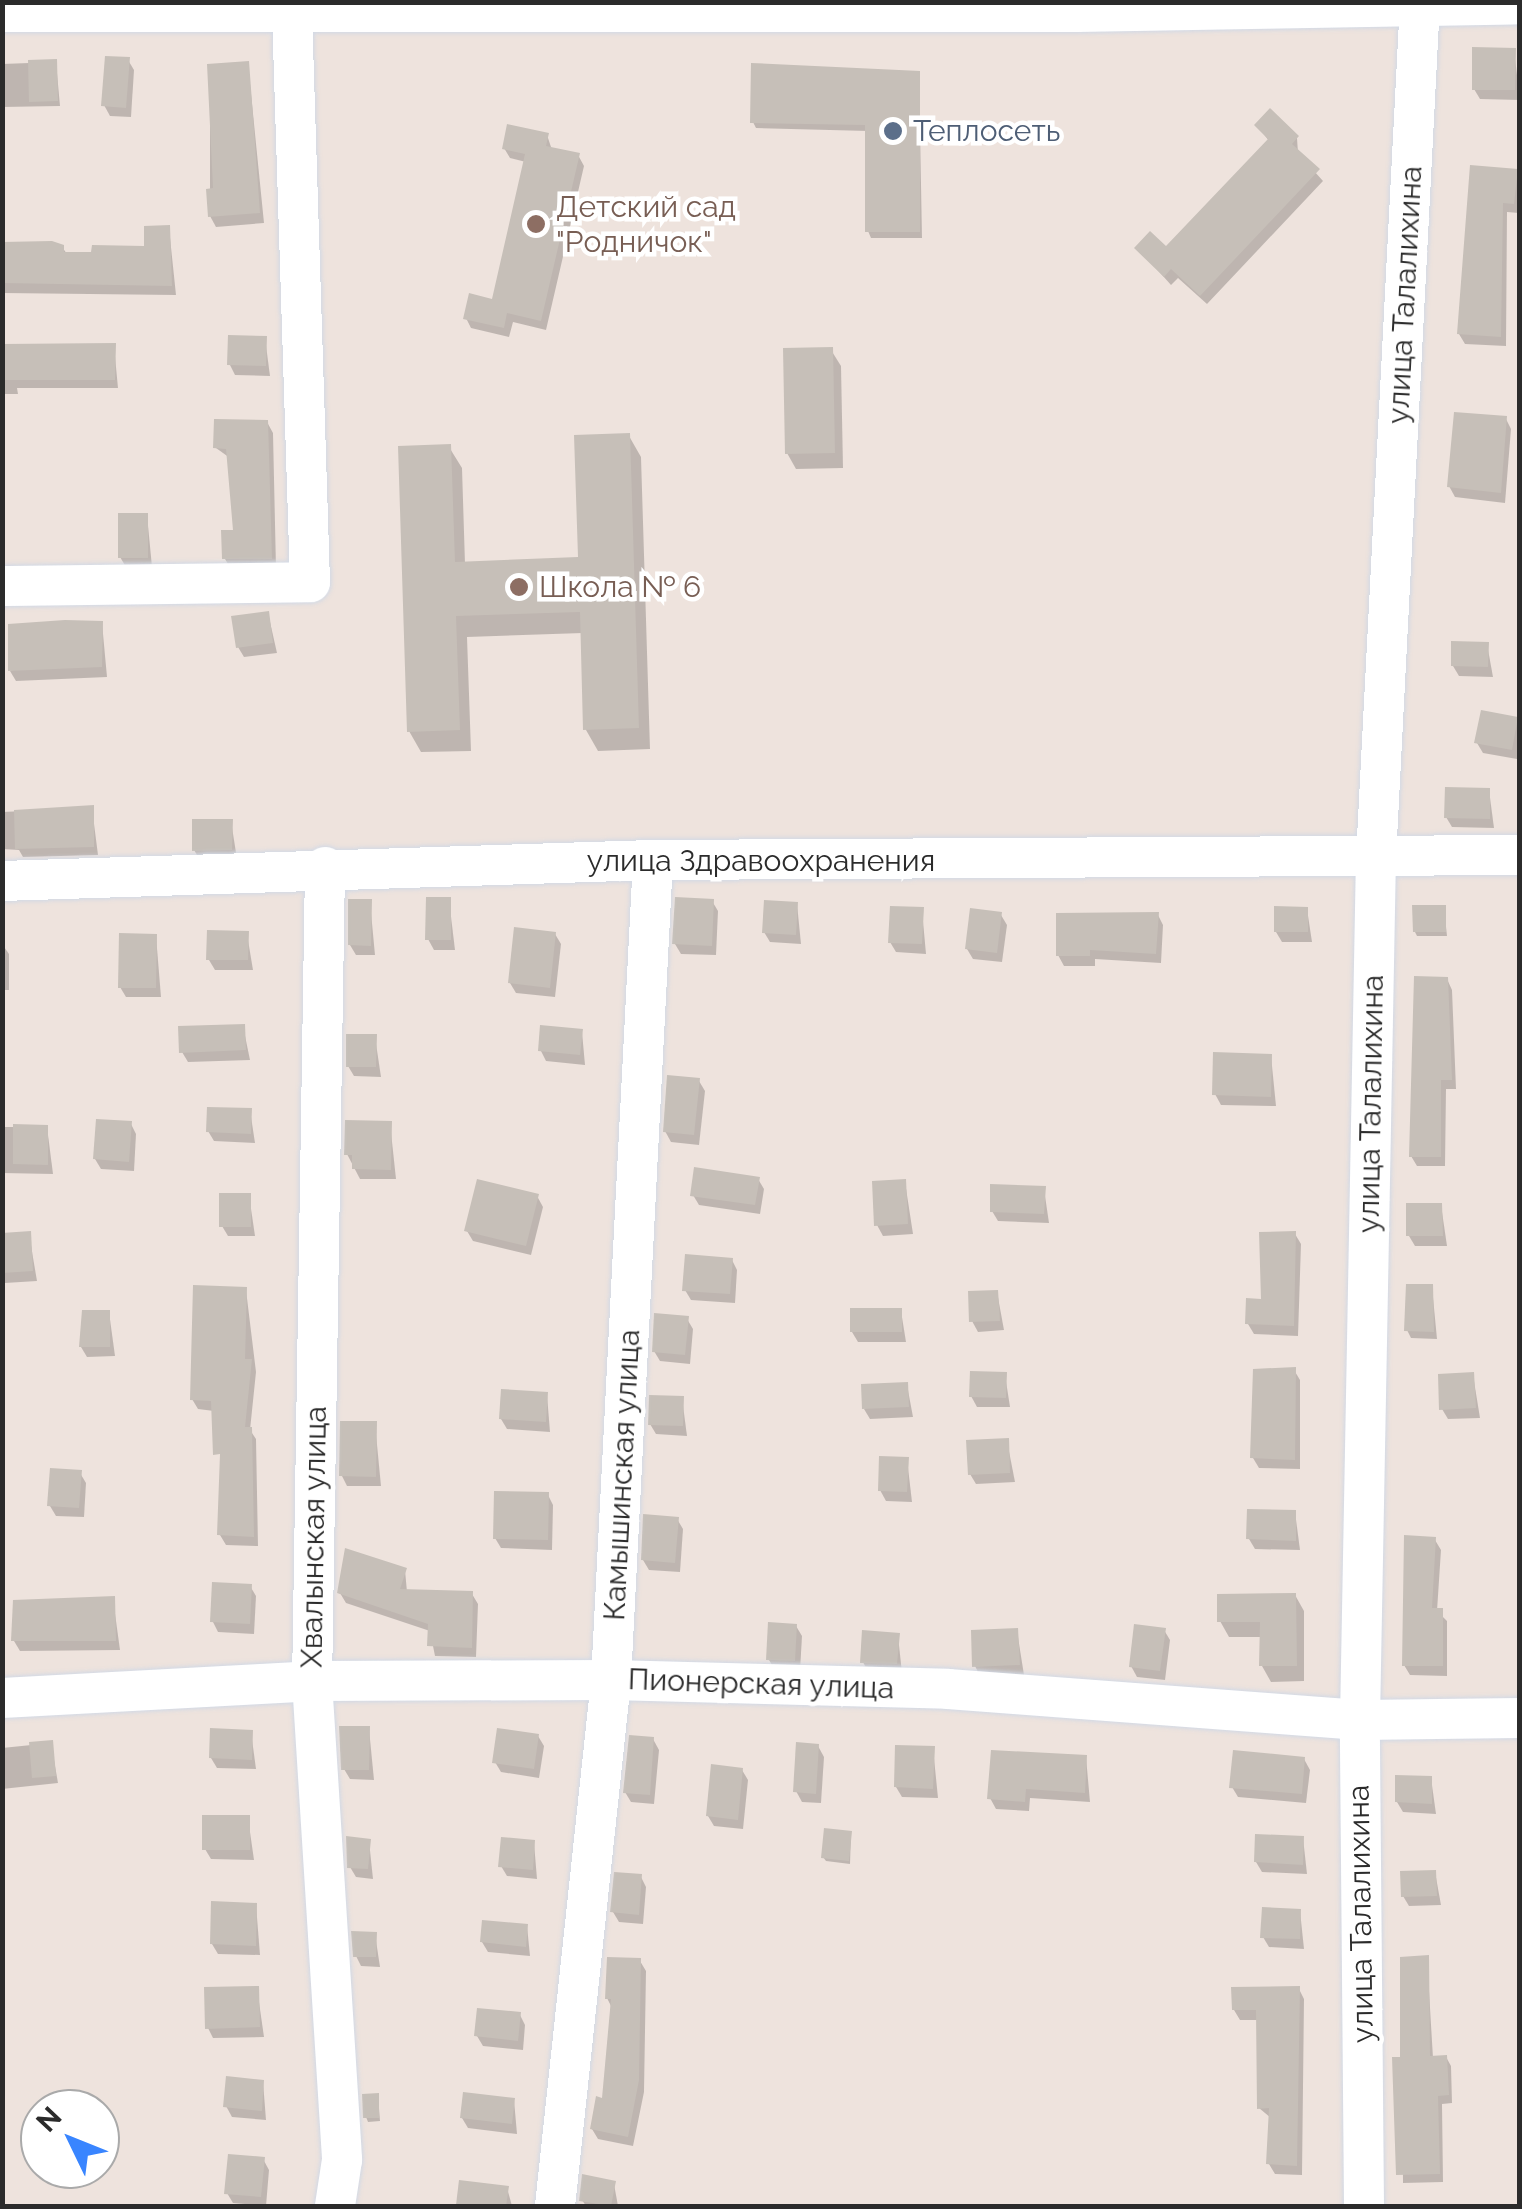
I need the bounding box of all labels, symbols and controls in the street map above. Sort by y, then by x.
place label: Теплосеть [913,113,1060,149]
marker: Теплосеть [882,120,904,142]
street label: улица Талалихина [1380,165,1430,425]
place label: Детский сад "Родничок" [556,189,736,260]
marker: Детский сад "Родничок" [525,213,547,235]
place label: Школа № 6 [539,569,701,605]
marker: Школа № 6 [508,576,530,598]
street label: улица Здравоохранения [587,843,935,879]
street label: улица Талалихина [1351,974,1391,1234]
street label: Камышинская улица [596,1328,648,1622]
street label: Хвалынская улица [294,1405,334,1669]
street label: Пионерская улица [627,1661,895,1707]
street label: улица Талалихина [1341,1784,1381,2044]
north arrow [20,2089,120,2189]
text: N [30,2100,69,2139]

